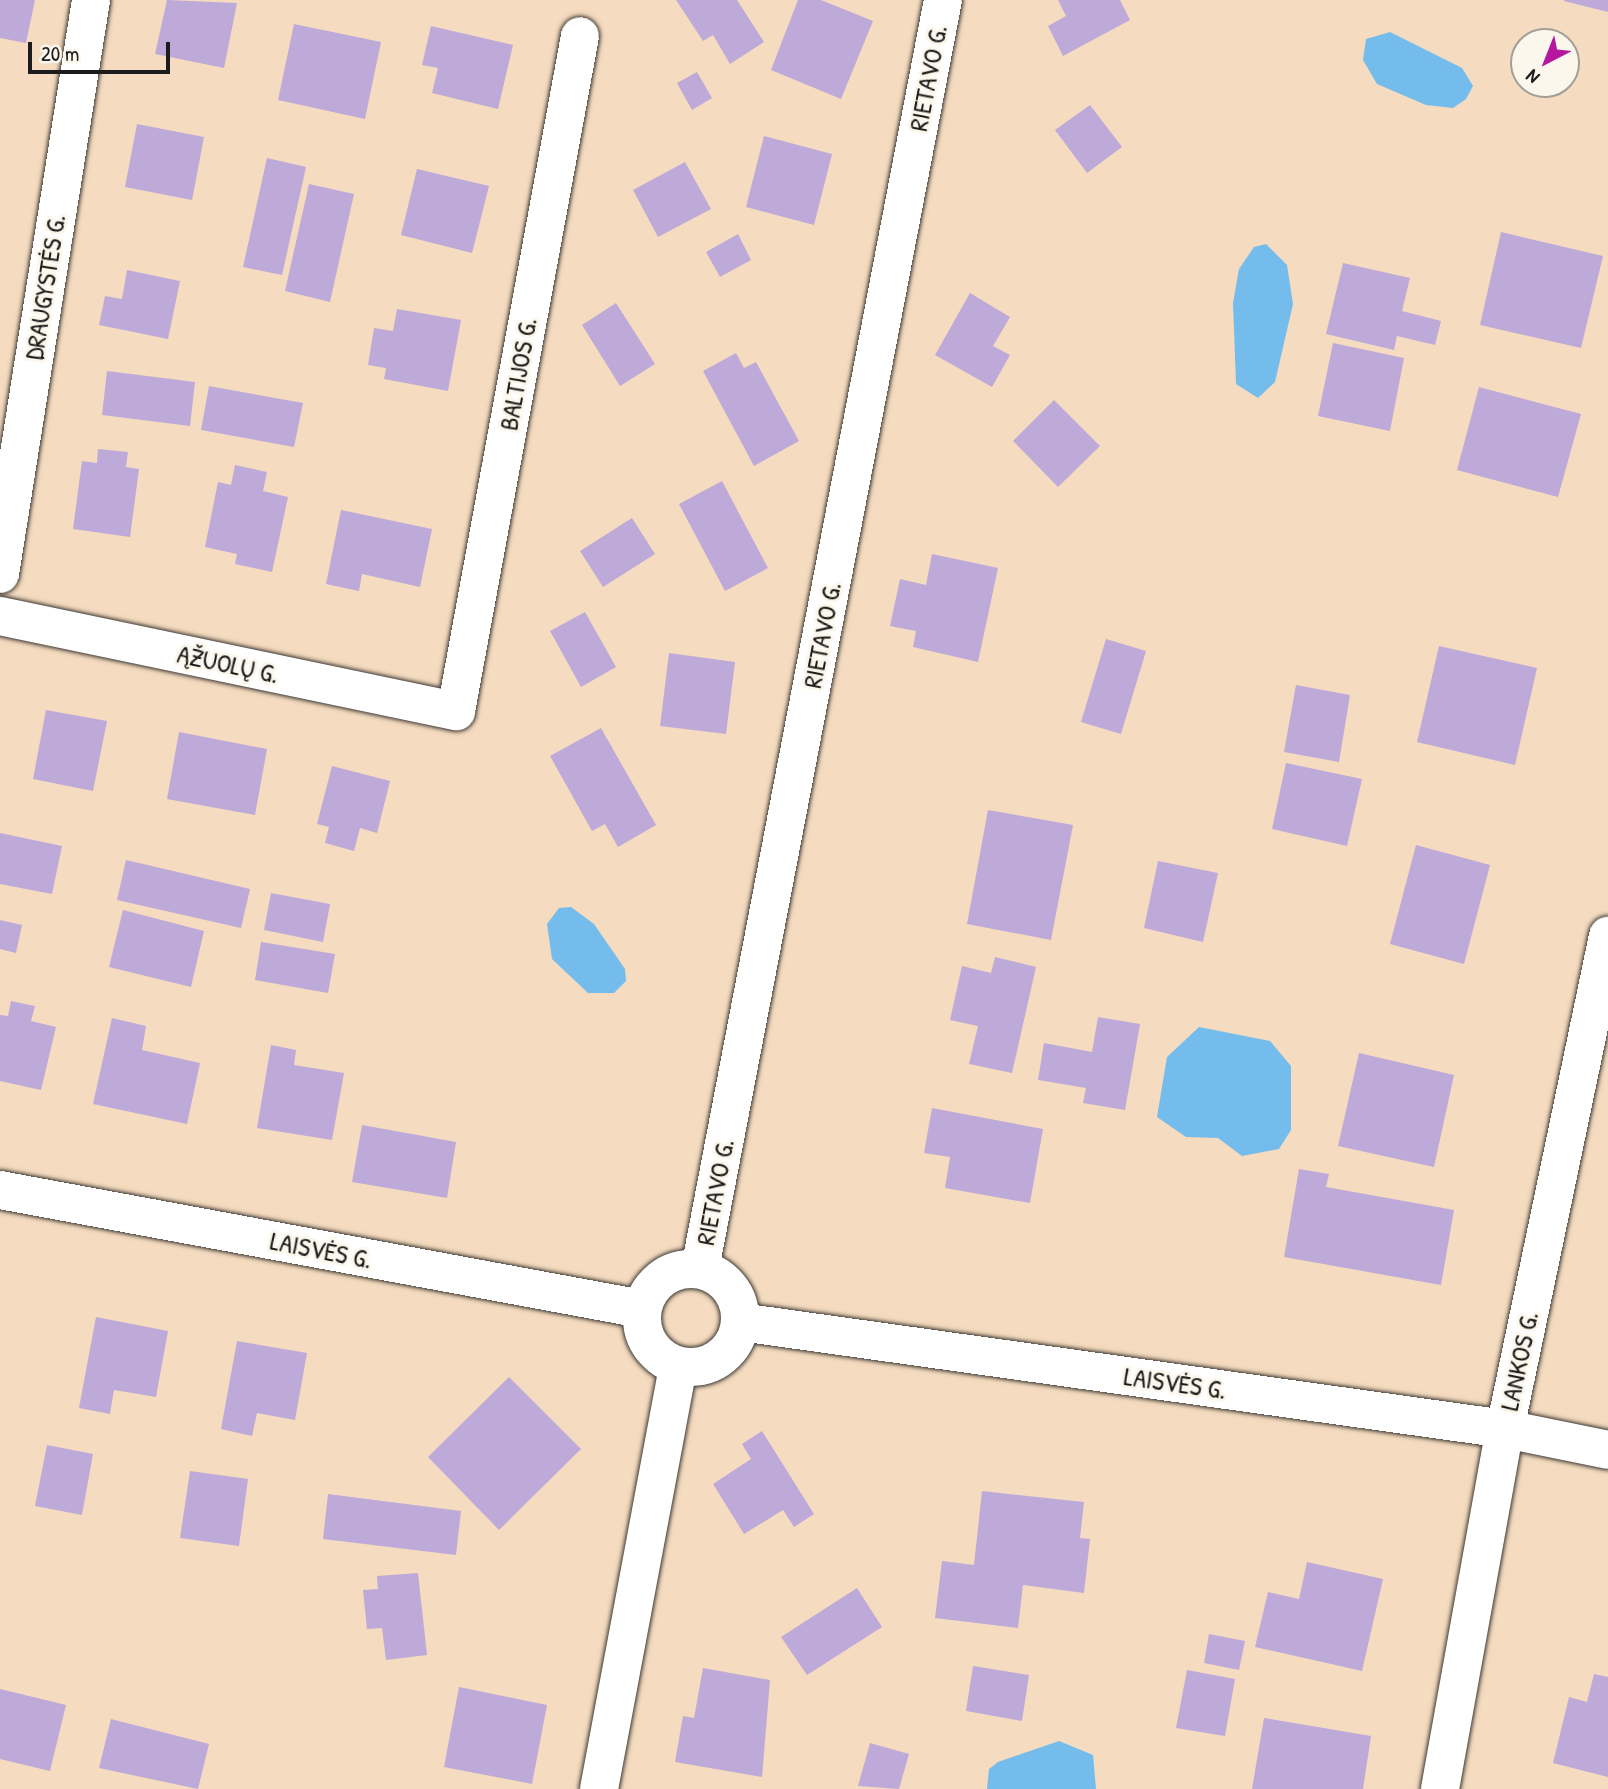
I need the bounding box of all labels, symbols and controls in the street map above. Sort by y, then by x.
street label: RIETAVO G. [902,22,954,134]
scale bar [32,28,173,72]
north arrow [1510,28,1580,98]
text: 20 m [41,39,79,68]
text: N [1520,64,1545,90]
street label: DRAUGYSTĖS G. [18,212,72,362]
street label: BALTIJOS G. [493,315,543,433]
street label: RIETAVO G. [796,579,848,691]
street label: ĄŽUOLŲ G. [175,638,281,690]
street label: RIETAVO G. [689,1136,741,1248]
street label: LAISVĖS G. [268,1225,374,1275]
street label: LANKOS G. [1493,1309,1545,1413]
street label: LAISVĖS G. [1122,1360,1228,1406]

